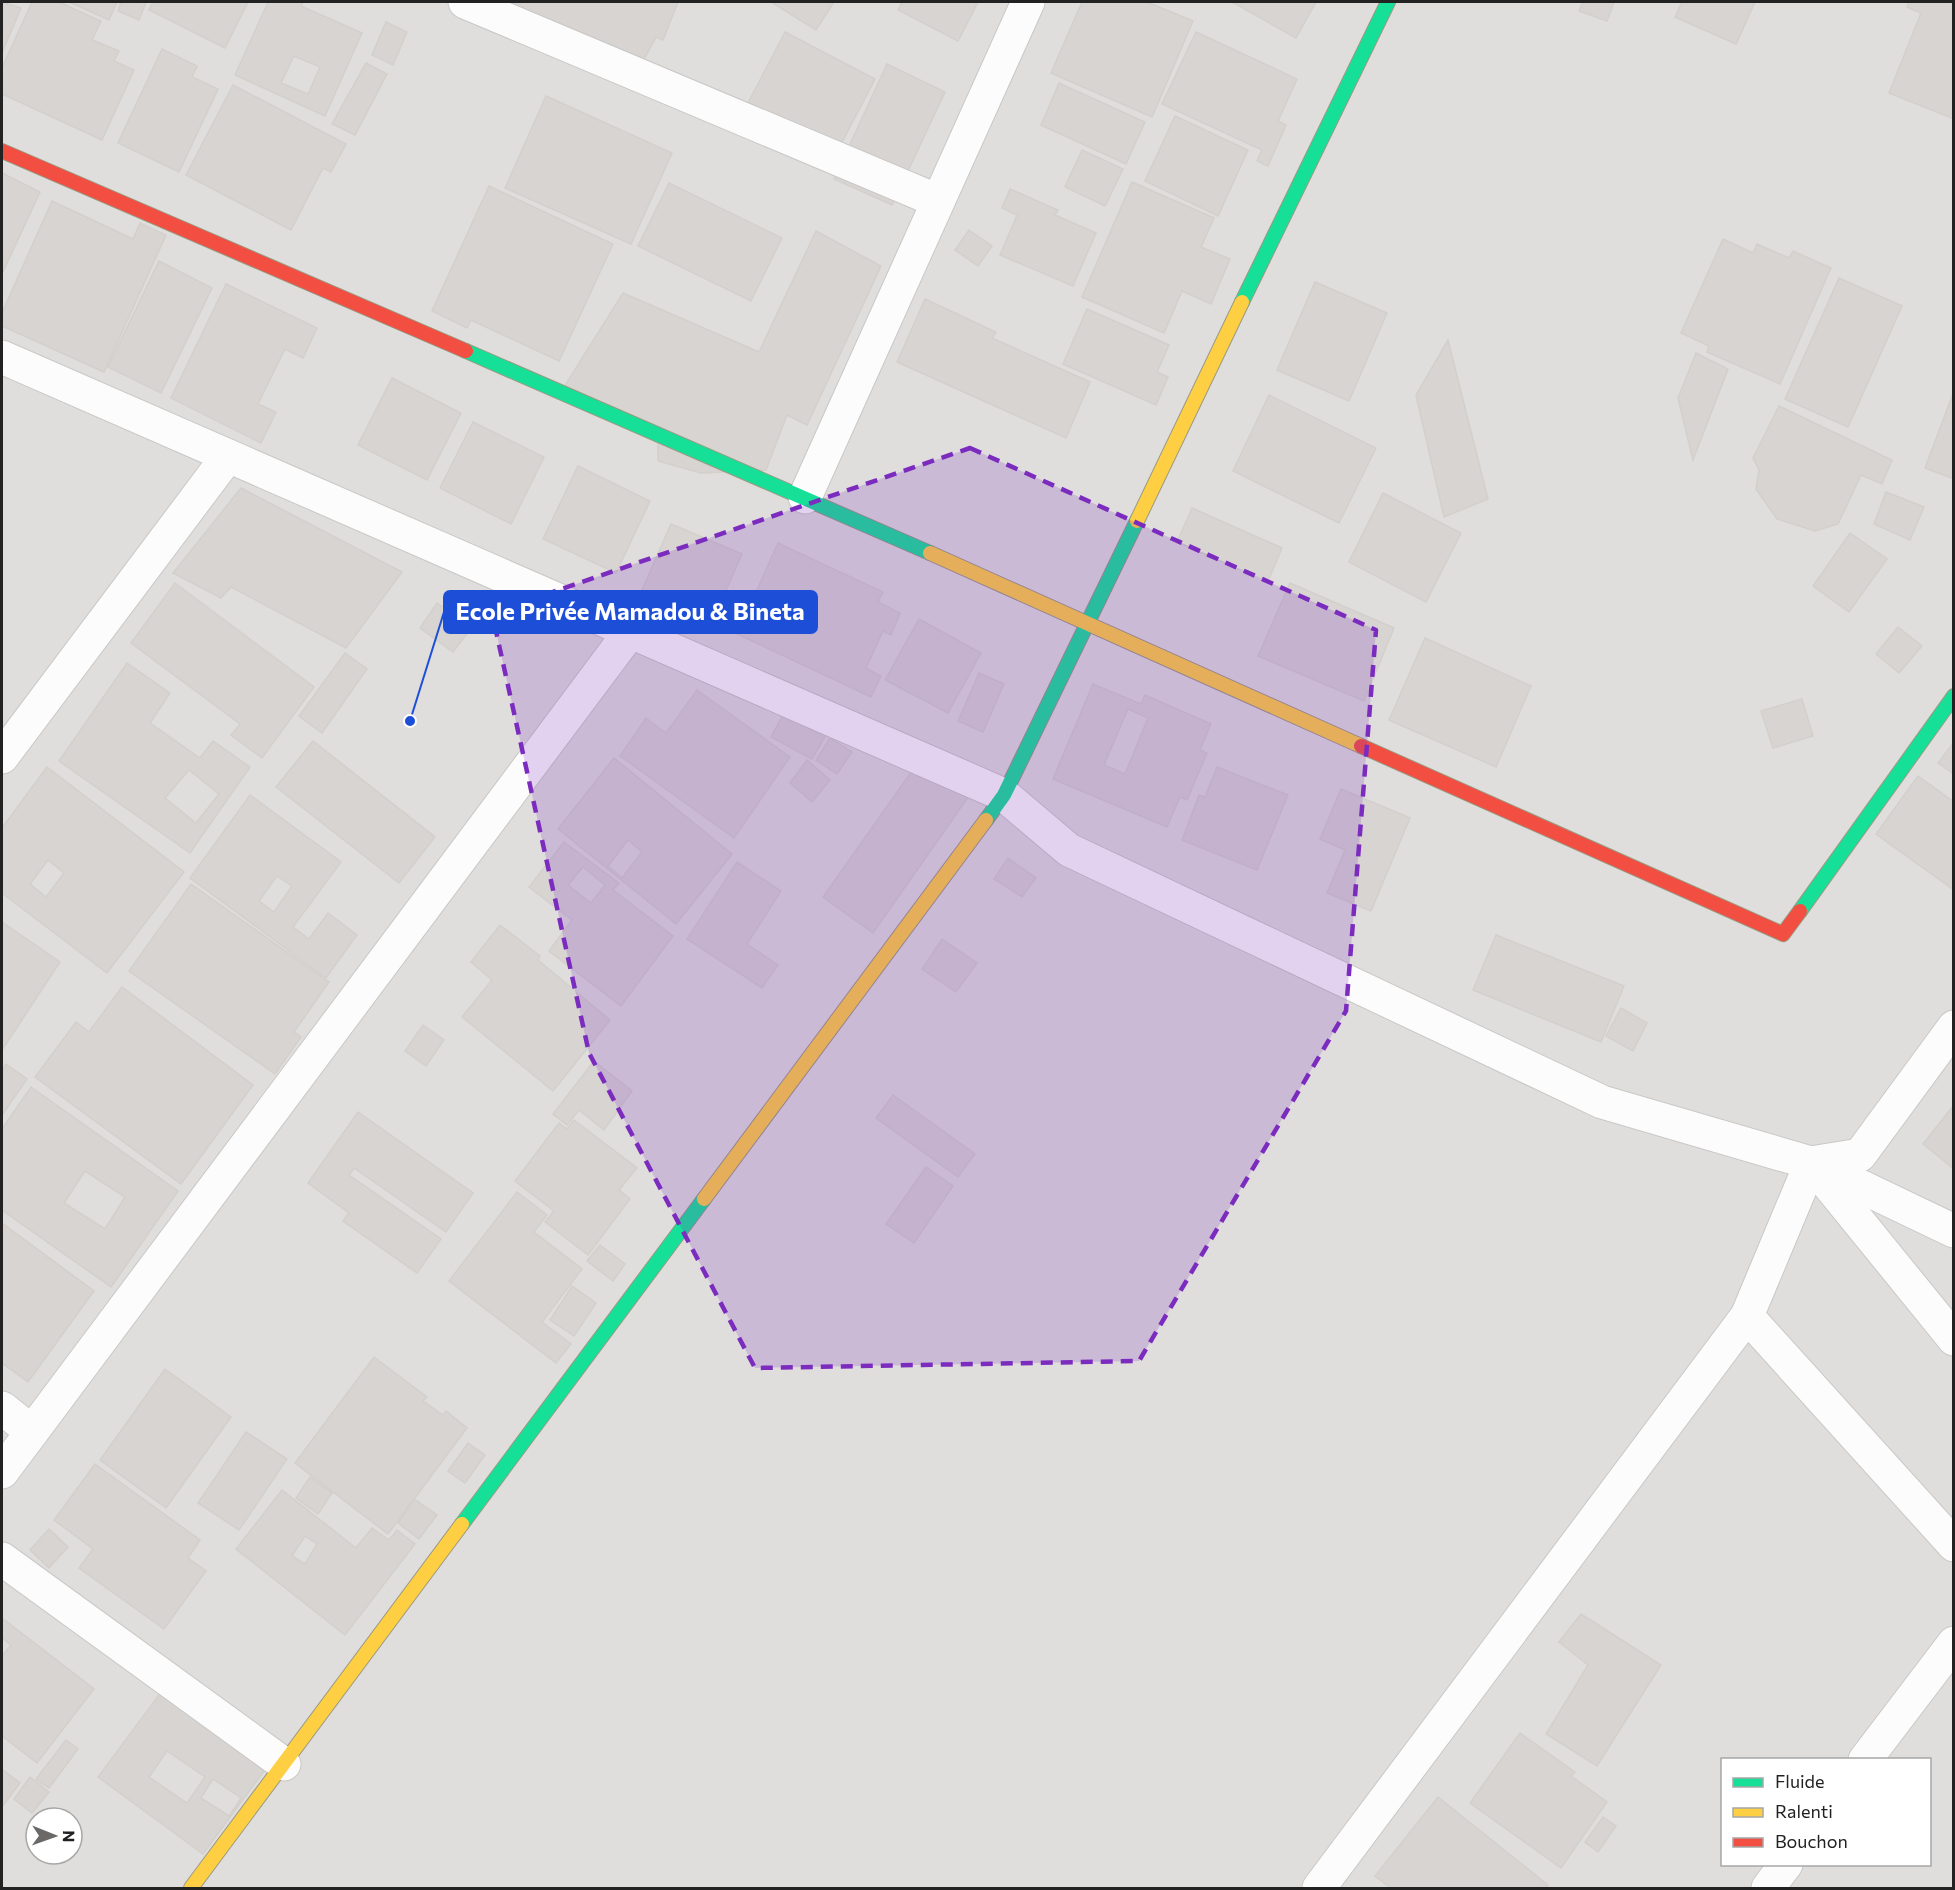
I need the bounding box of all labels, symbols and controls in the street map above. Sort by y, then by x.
callout: Ecole Privée Mamadou & Bineta [444,591,817,633]
text: Ecole Privée Mamadou & Bineta [455,596,805,625]
legend [1721,1758,1931,1866]
text: Fluide [1775,1770,1824,1792]
text: Ralenti [1775,1800,1833,1822]
north arrow [24,1806,84,1866]
text: N [60,1830,79,1842]
text: Bouchon [1775,1830,1848,1852]

